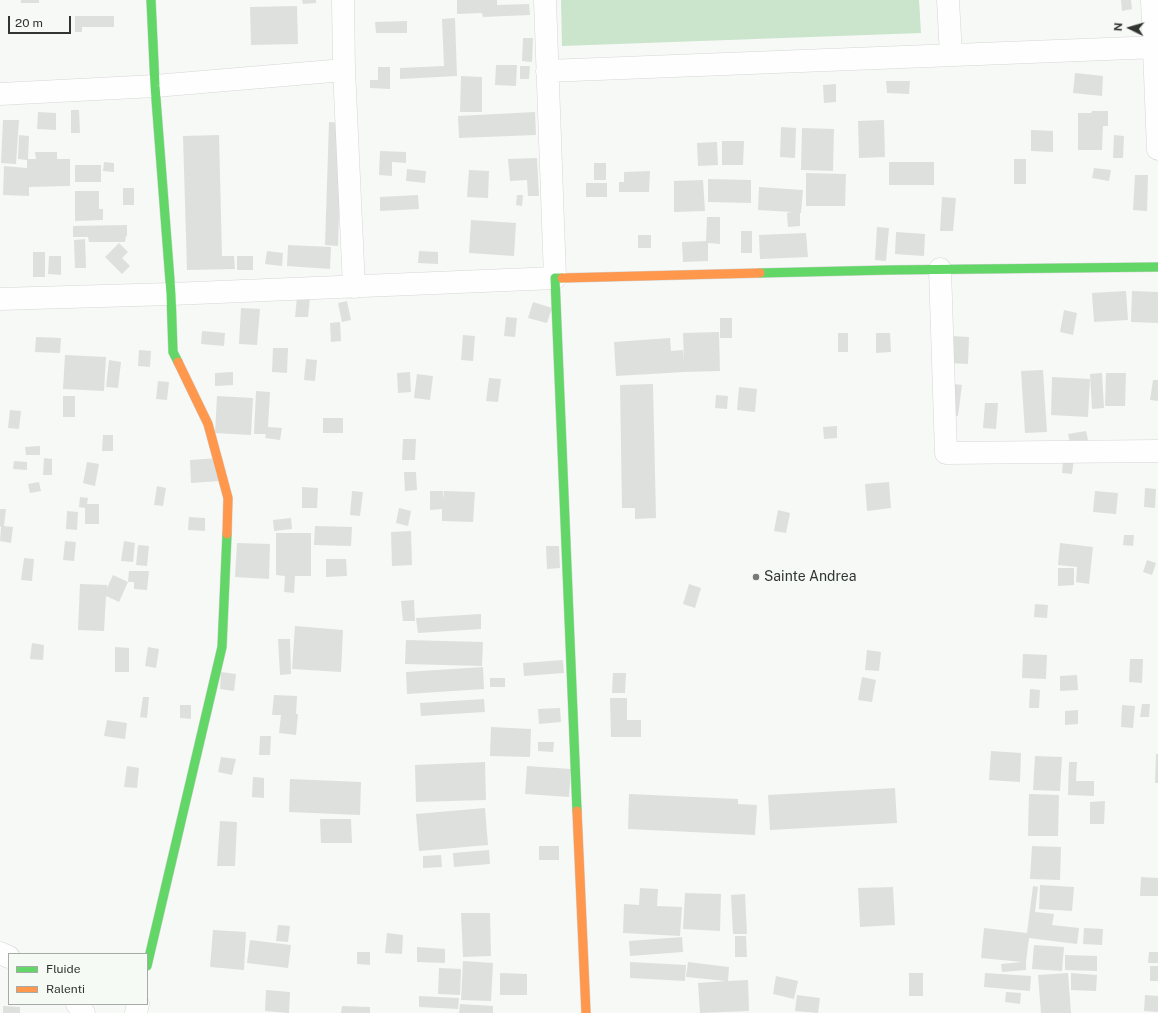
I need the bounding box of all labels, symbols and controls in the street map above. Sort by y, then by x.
scale bar [10,8,73,34]
north arrow [1110,8,1150,48]
text: 20 m [15,16,43,30]
text: N [1112,22,1124,32]
place label: Sainte Andrea [764,569,856,585]
marker: Sainte Andrea [751,572,761,582]
legend [8,953,148,1005]
text: Fluide [46,962,81,976]
text: Ralenti [46,982,85,996]

